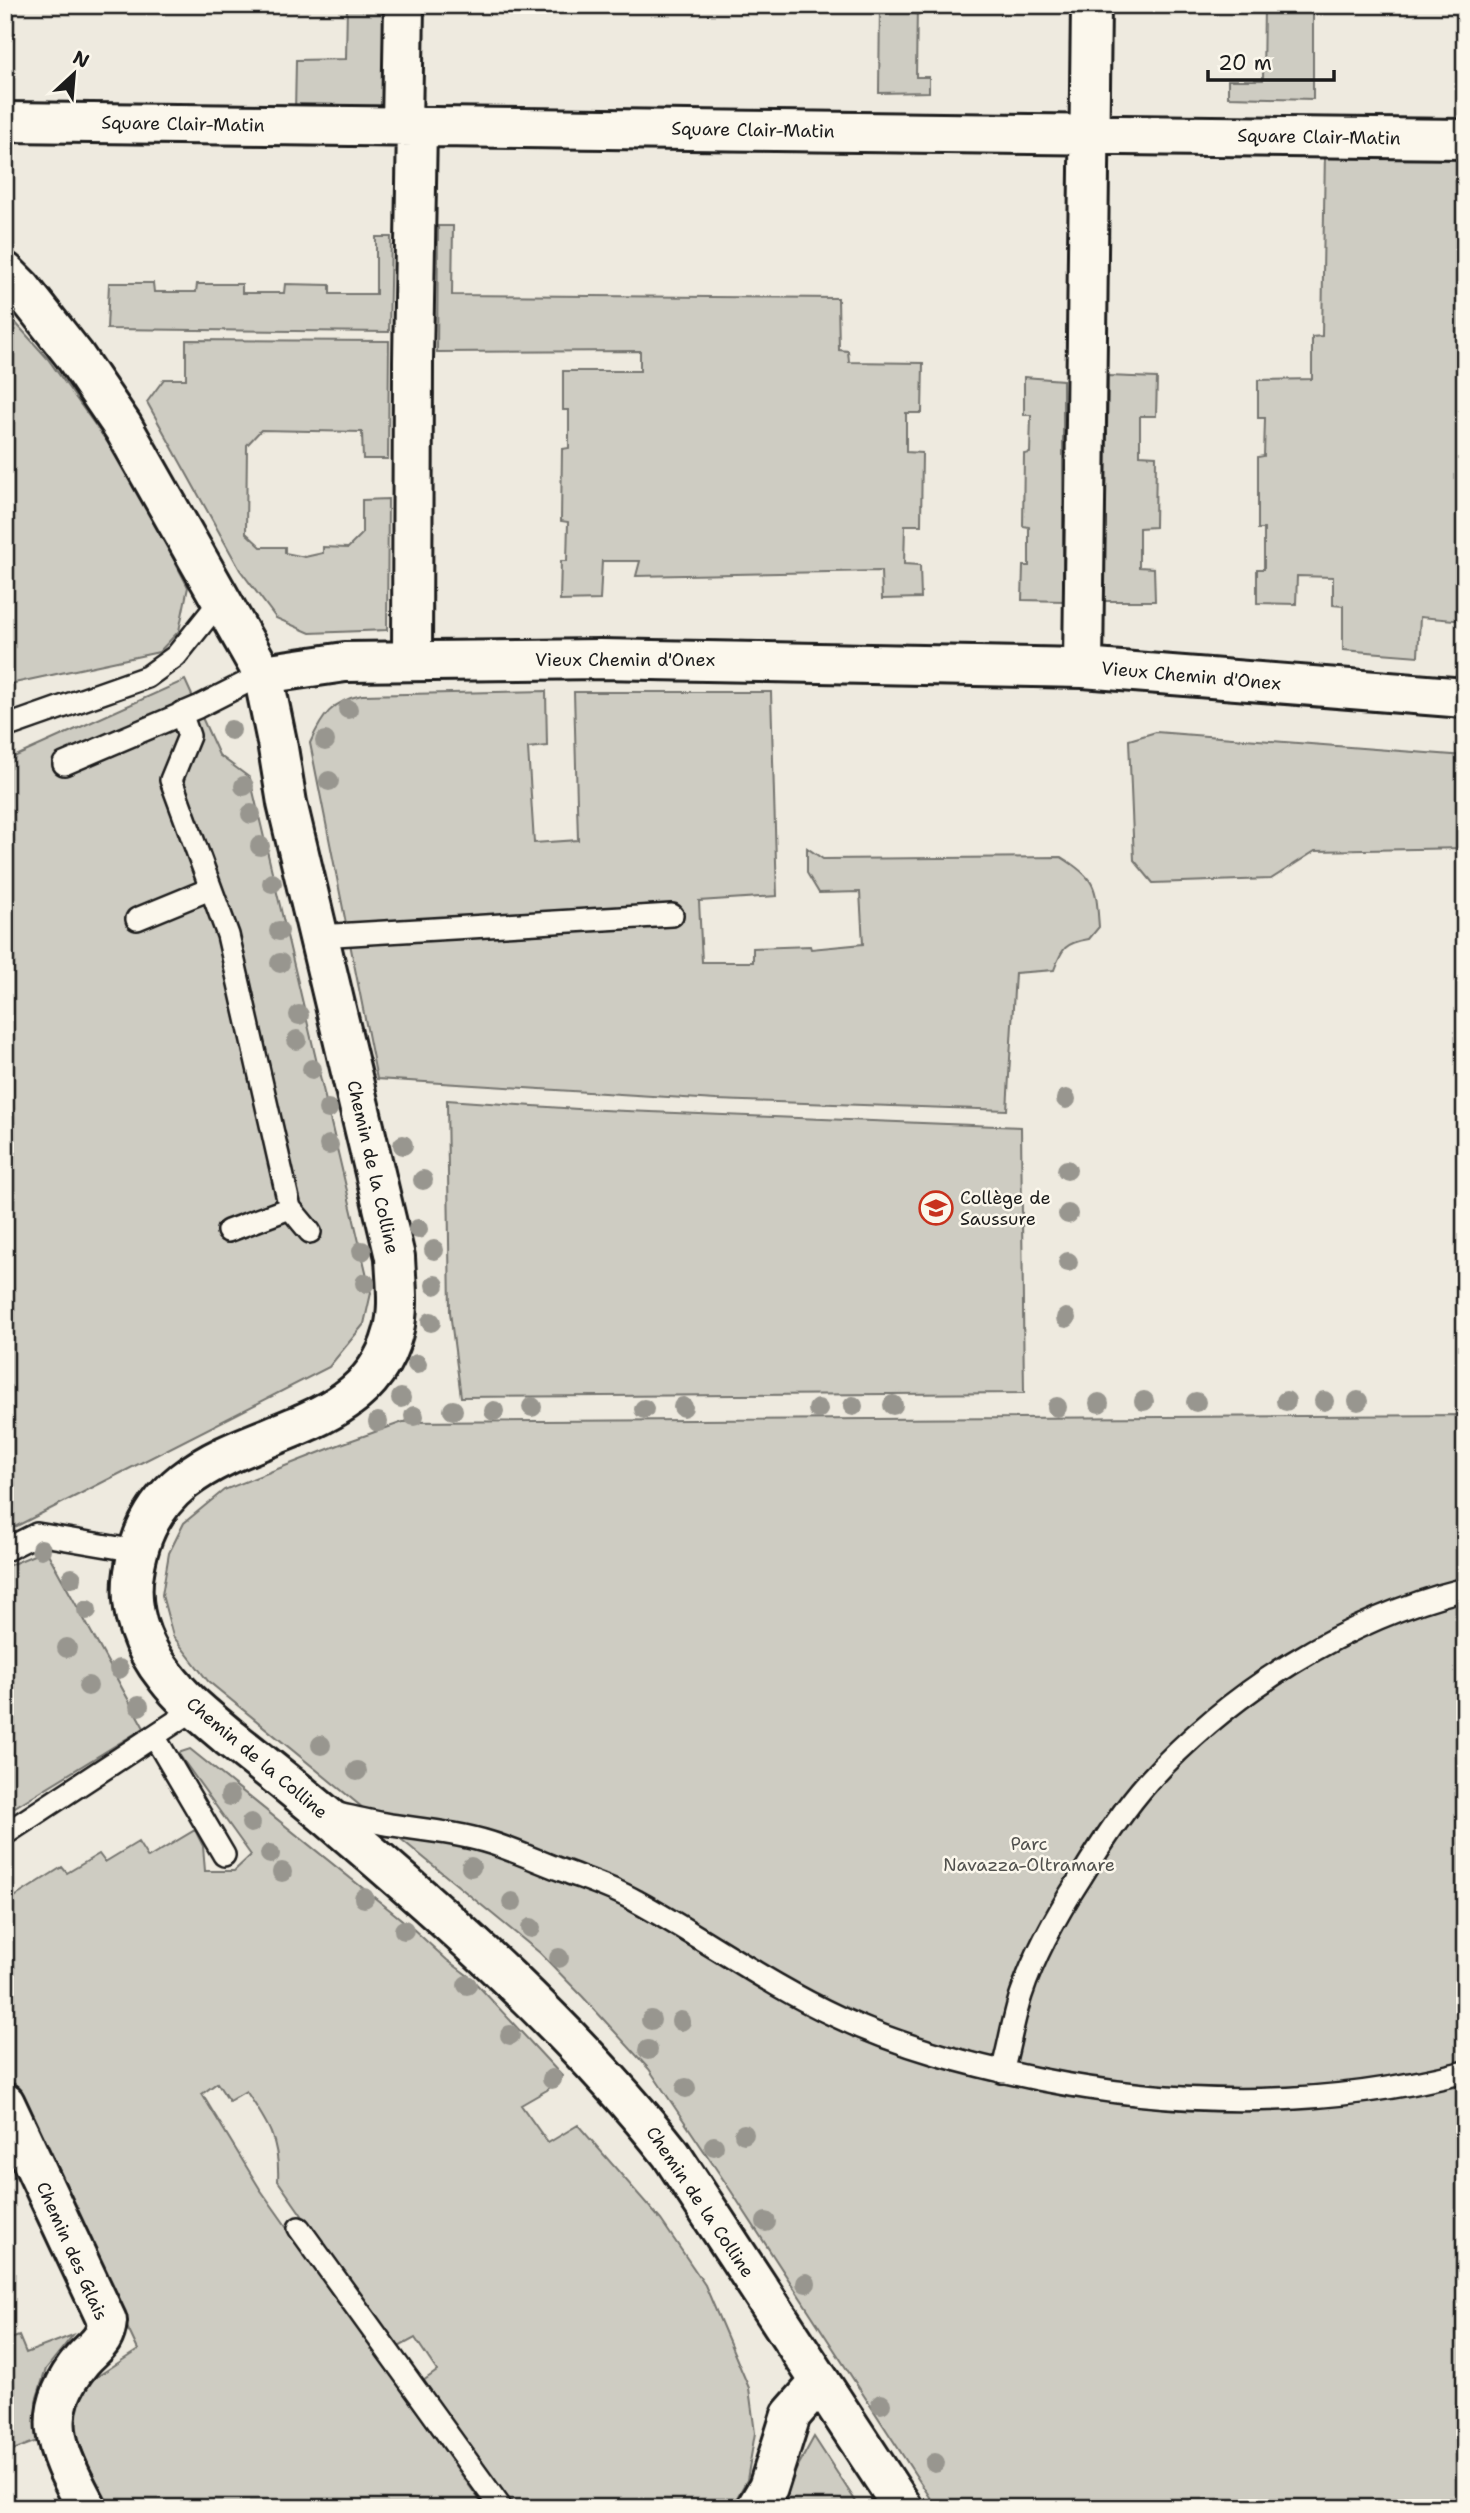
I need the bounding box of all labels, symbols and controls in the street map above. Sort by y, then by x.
north arrow [38,38,108,108]
scale bar [1208,38,1334,82]
text: N [69,45,93,74]
text: 20 m [1218,49,1272,77]
street label: Square Clair-Matin [101,111,265,137]
street label: Square Clair-Matin [671,117,835,143]
street label: Square Clair-Matin [1237,124,1401,150]
street label: Vieux Chemin d'Onex [535,648,715,672]
street label: Vieux Chemin d'Onex [1100,656,1282,696]
street label: Chemin de la Colline [341,1078,405,1256]
place label: Collège de Saussure [960,1186,1051,1231]
school or university icon: Collège de Saussure [917,1189,955,1227]
street label: Chemin de la Colline [181,1692,333,1824]
park label: Parc Navazza-Oltramare [943,1832,1115,1877]
street label: Chemin de la Colline [640,2122,760,2282]
street label: Chemin des Glais [31,2178,113,2324]

